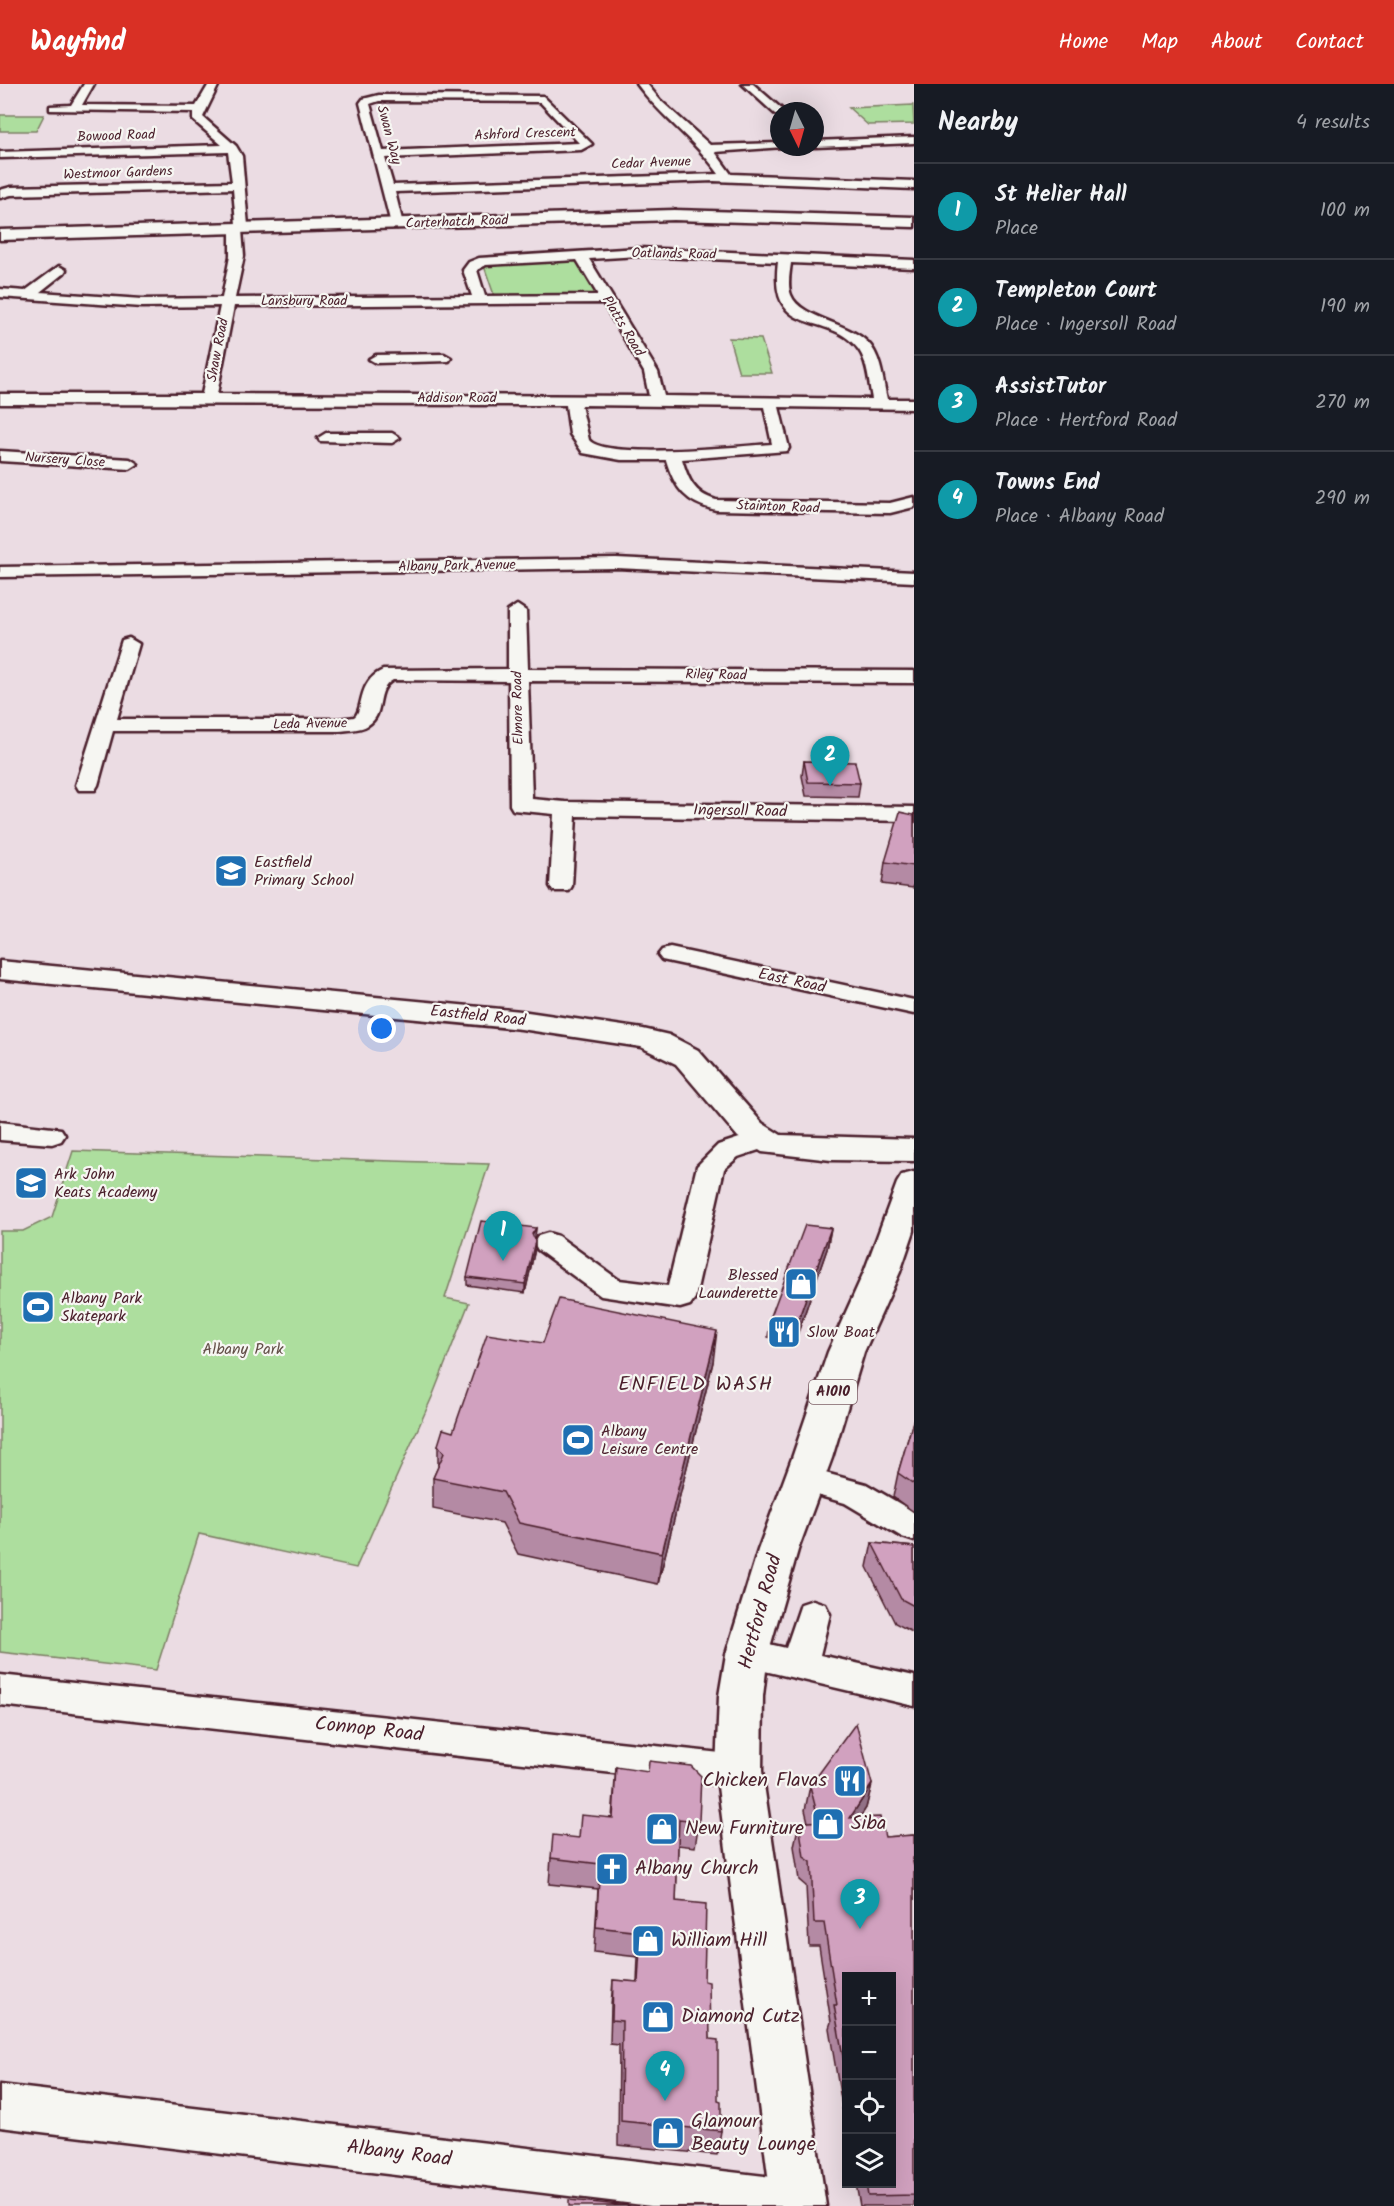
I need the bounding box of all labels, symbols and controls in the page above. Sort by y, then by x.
text: Wayfind [30,20,126,65]
text: Home [1059,26,1108,59]
text: Map [1141,26,1178,59]
text: About [1211,26,1262,59]
text: Contact [1295,26,1364,59]
north arrow [770,102,824,156]
text: Nearby [938,102,1018,144]
street label: Swan Way [371,103,408,168]
text: 4 results [1296,107,1370,139]
street label: Ashford Crescent [474,121,577,147]
street label: Bowood Road [77,124,156,148]
street label: Cedar Avenue [611,151,692,175]
street label: Westmoor Gardens [63,160,173,186]
text: St Helier Hall [995,178,1127,213]
text: 1 [954,195,961,227]
text: 100 m [1320,195,1370,227]
street label: Carterhatch Road [405,209,510,235]
text: Place [995,213,1038,245]
street label: Oatlands Road [631,242,718,266]
text: Templeton Court [995,274,1157,309]
street label: Lansbury Road [261,290,348,312]
street label: Platts Road [596,291,650,362]
text: 2 [952,291,963,323]
text: 190 m [1320,291,1370,323]
text: Place · Ingersoll Road [995,309,1176,341]
street label: Shaw Road [201,315,235,384]
text: AssistTutor [995,370,1106,405]
street label: Addison Road [417,387,498,409]
text: 3 [952,387,963,419]
text: 270 m [1315,387,1370,419]
text: Place · Hertford Road [995,405,1177,437]
street label: Nursery Close [24,446,107,474]
text: Towns End [995,466,1100,501]
text: 4 [952,483,963,515]
text: 290 m [1315,483,1370,515]
street label: Stainton Road [736,495,821,519]
text: Place · Albany Road [995,501,1164,533]
street label: Albany Park Avenue [398,554,517,578]
street label: Riley Road [685,663,748,687]
street label: Elmore Road [506,670,530,745]
street label: Leda Avenue [273,712,348,736]
pin: 2 [810,736,850,786]
street label: Ingersoll Road [693,798,788,824]
place label: Eastfield Primary School [254,850,354,893]
school or university icon: Eastfield Primary School [213,853,249,889]
street label: East Road [756,962,829,1001]
street label: Eastfield Road [429,999,528,1034]
your location [367,1014,396,1043]
place label: Ark John Keats Academy [54,1162,158,1205]
school or university icon: Ark John Keats Academy [13,1165,49,1201]
pin: 1 [484,1212,522,1261]
place label: Blessed Launderette [698,1263,779,1306]
shop icon: Blessed Launderette [783,1266,819,1302]
place label: Albany Park Skatepark [61,1286,142,1329]
sports icon: Albany Park Skatepark [20,1289,56,1325]
restaurant icon: Slow Boat [766,1314,802,1350]
place label: Slow Boat [807,1320,876,1345]
park label: Albany Park [203,1337,284,1362]
district label: ENFIELD WASH [618,1369,774,1401]
road number: A1010 [809,1380,857,1404]
place label: Albany Leisure Centre [601,1419,698,1462]
sports icon: Albany Leisure Centre [560,1422,596,1458]
street label: Hertford Road [730,1550,792,1673]
street label: Connop Road [313,1708,426,1752]
restaurant icon: Chicken Flavas [832,1763,868,1799]
place label: Chicken Flavas [703,1765,827,1797]
shop icon: Siba [810,1806,846,1842]
place label: Siba [851,1808,886,1840]
shop icon: New Furniture [644,1811,680,1847]
place label: New Furniture [685,1813,804,1845]
church icon: Albany Church [594,1851,630,1887]
place label: Albany Church [635,1853,759,1885]
pin: 3 [840,1880,880,1929]
shop icon: William Hill [630,1923,666,1959]
place label: William Hill [671,1925,767,1957]
map controls [842,1972,896,2188]
button: + [842,1972,896,2026]
shop icon: Diamond Cutz [640,1999,676,2035]
place label: Diamond Cutz [681,2001,800,2033]
button: − [842,2026,896,2080]
pin: 4 [646,2052,684,2101]
button: locate [842,2080,896,2134]
place label: Glamour Beauty Lounge [691,2106,816,2161]
shop icon: Glamour Beauty Lounge [650,2115,686,2151]
street label: Albany Road [345,2132,454,2176]
button: layers [842,2134,896,2188]

